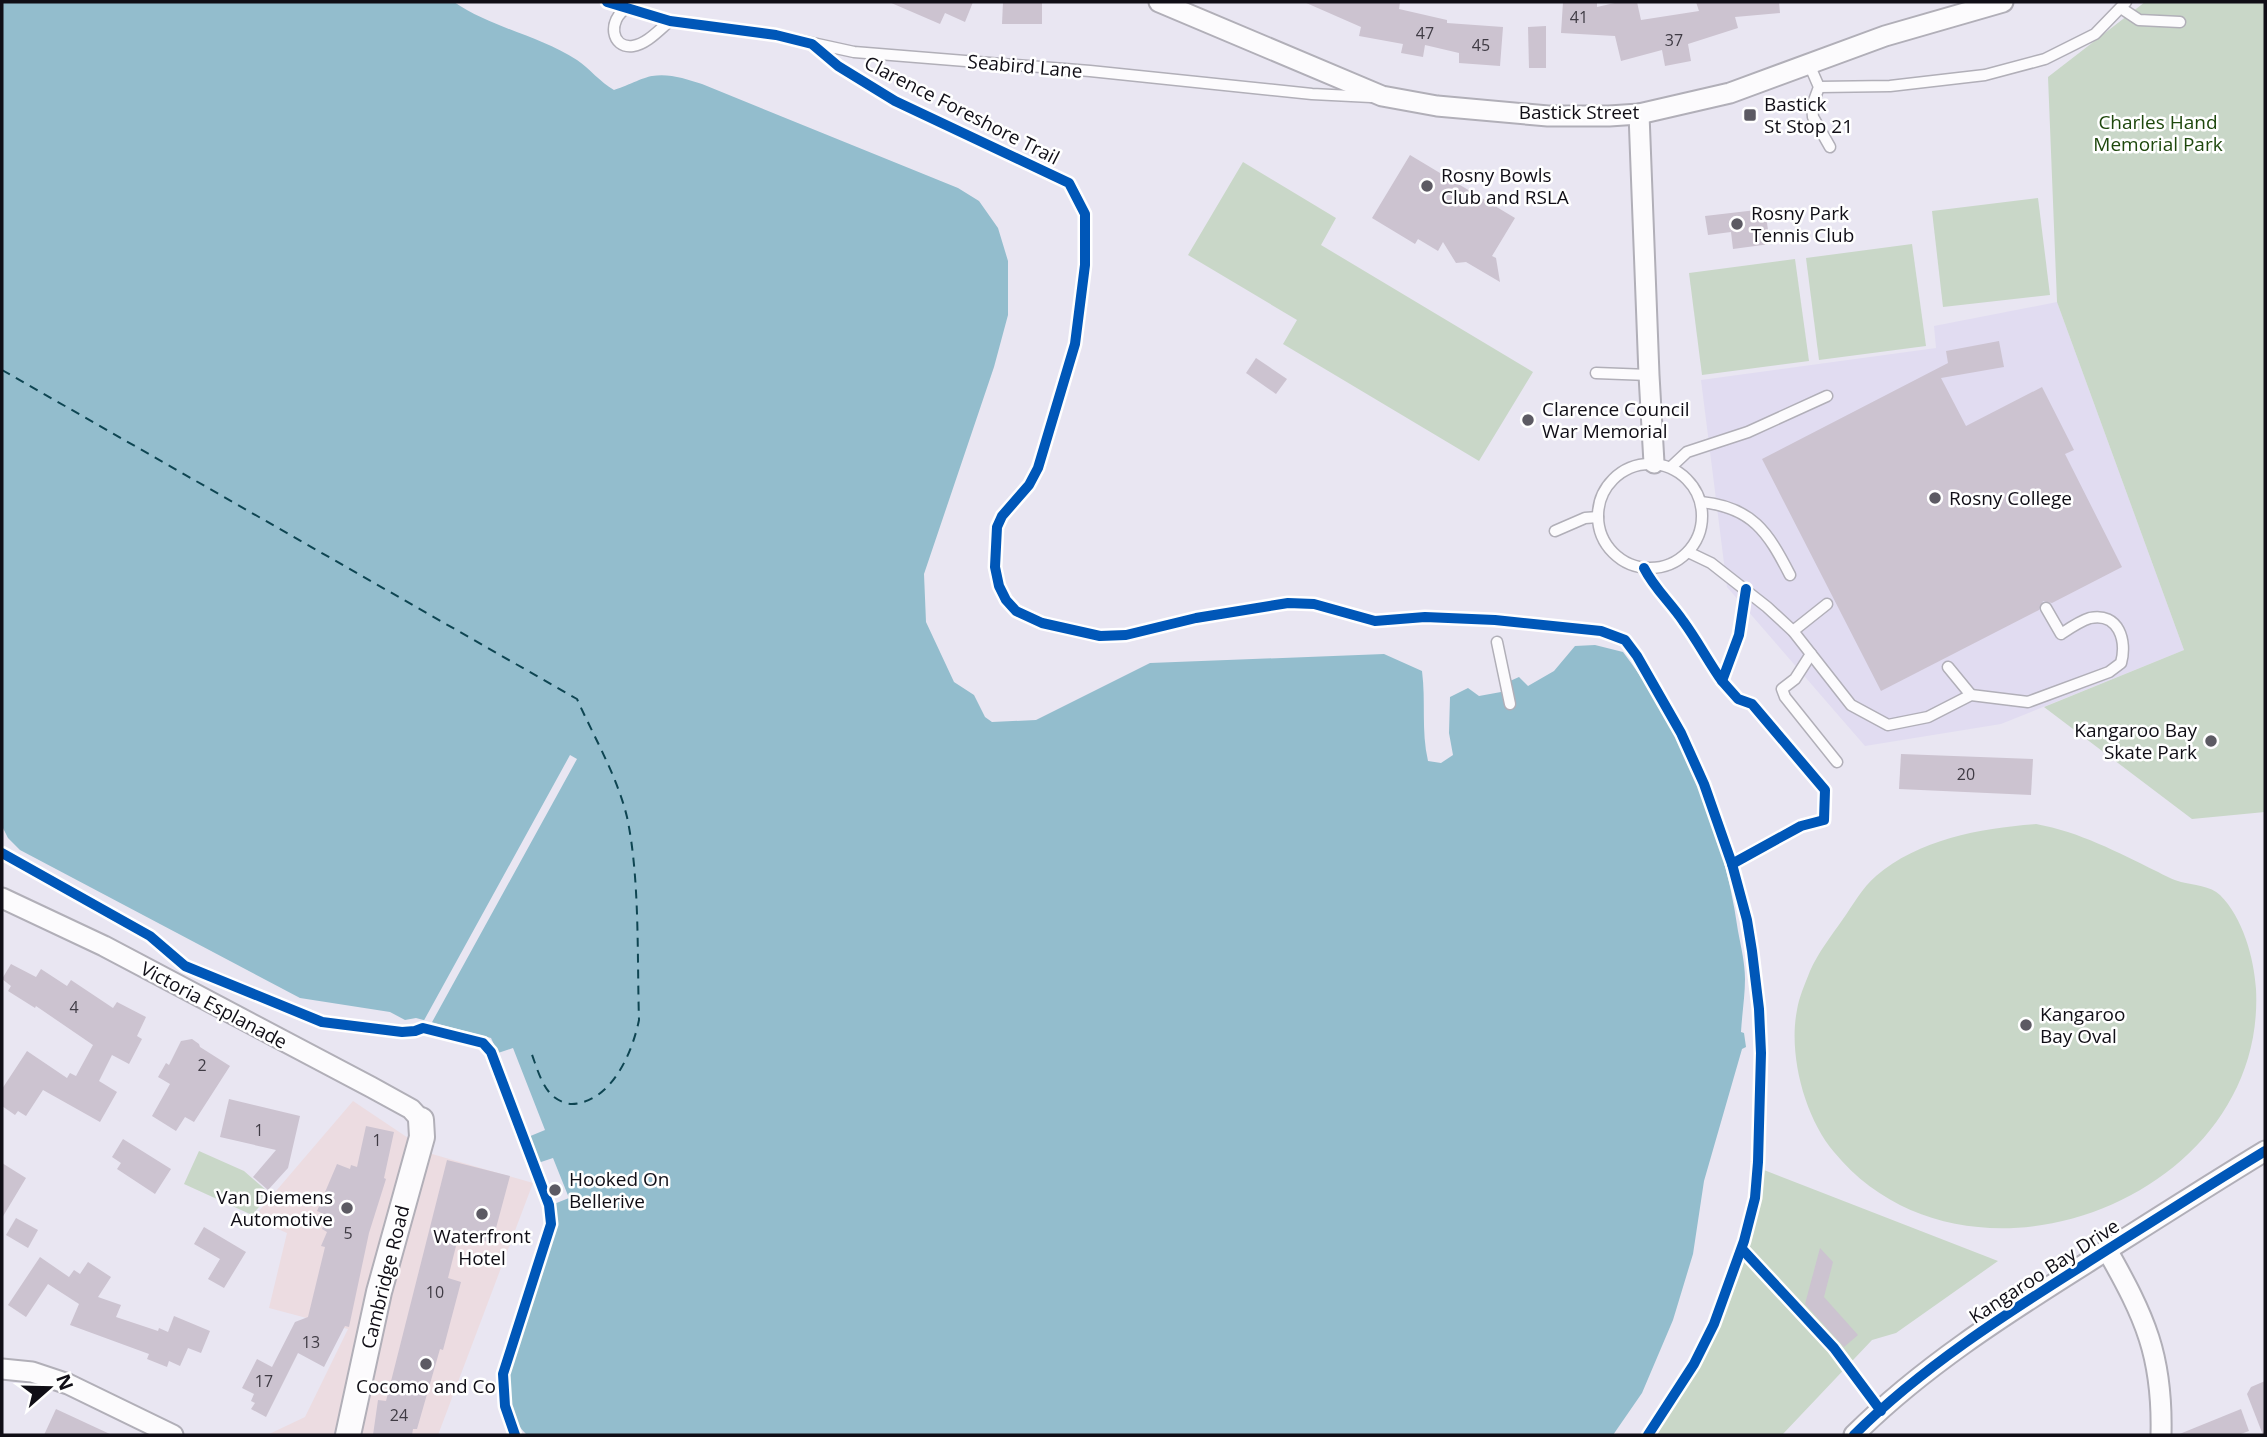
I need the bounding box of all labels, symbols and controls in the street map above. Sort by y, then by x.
house number: 41 [1570,6,1588,28]
house number: 47 [1416,22,1434,44]
house number: 37 [1665,29,1683,51]
house number: 45 [1472,34,1490,56]
street label: Seabird Lane [966,48,1084,84]
street label: Clarence Foreshore Trail [860,49,1064,171]
place label: Bastick St Stop 21 [1764,91,1853,139]
street label: Bastick Street [1519,99,1639,125]
marker: Bastick St Stop 21 [1742,107,1758,123]
park label: Charles Hand Memorial Park [2093,109,2223,157]
place label: Rosny Bowls Club and RSLA [1441,162,1569,210]
marker: Rosny Bowls Club and RSLA [1419,178,1435,194]
place label: Rosny Park Tennis Club [1751,200,1854,248]
marker: Rosny Park Tennis Club [1729,216,1745,232]
place label: Clarence Council War Memorial [1542,396,1690,444]
marker: Clarence Council War Memorial [1520,412,1536,428]
place label: Rosny College [1949,485,2072,511]
marker: Rosny College [1927,490,1943,506]
place label: Kangaroo Bay Skate Park [2074,717,2197,765]
marker: Kangaroo Bay Skate Park [2203,733,2219,749]
house number: 20 [1957,763,1975,785]
street label: Victoria Esplanade [136,955,292,1055]
house number: 4 [69,996,79,1018]
place label: Kangaroo Bay Oval [2040,1001,2125,1049]
marker: Kangaroo Bay Oval [2018,1017,2034,1033]
house number: 2 [197,1054,207,1076]
house number: 1 [254,1119,264,1141]
house number: 1 [372,1129,382,1151]
place label: Hooked On Bellerive [569,1166,670,1214]
marker: Hooked On Bellerive [547,1182,563,1198]
place label: Van Diemens Automotive [216,1184,333,1232]
marker: Van Diemens Automotive [339,1200,355,1216]
street label: Cambridge Road [355,1202,415,1352]
marker: Waterfront Hotel [474,1206,490,1222]
street label: Kangaroo Bay Drive [1964,1213,2124,1329]
house number: 5 [343,1222,353,1244]
place label: Waterfront Hotel [433,1223,531,1271]
house number: 10 [426,1281,444,1303]
house number: 13 [302,1331,320,1353]
north arrow [14,1353,84,1423]
marker: Cocomo and Co [418,1356,434,1372]
text: N [50,1370,80,1394]
house number: 17 [255,1370,273,1392]
place label: Cocomo and Co [356,1373,496,1399]
house number: 24 [390,1404,408,1426]

